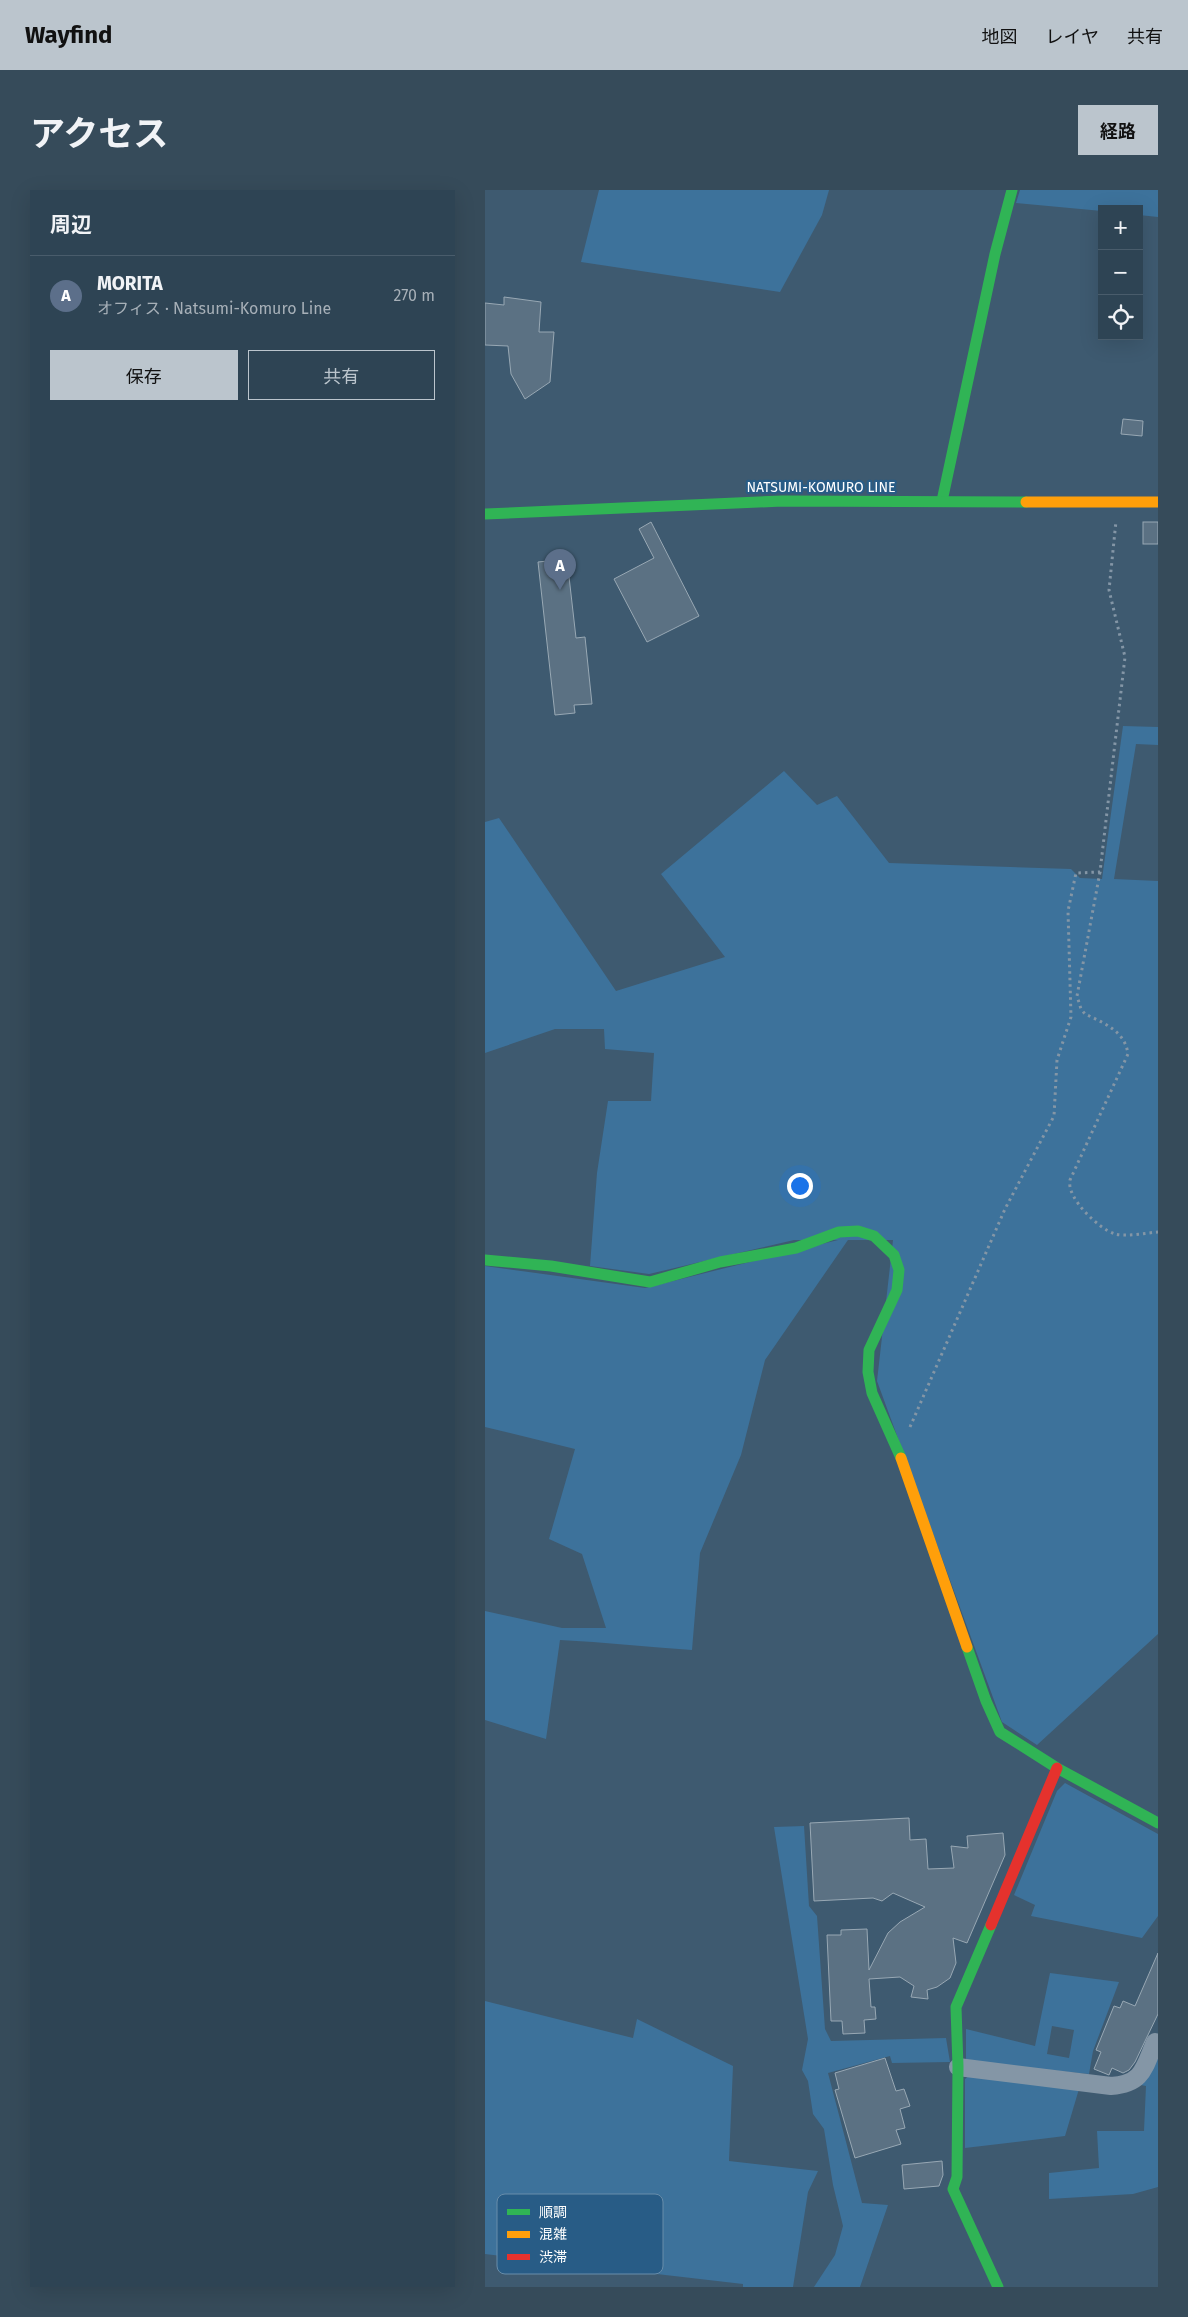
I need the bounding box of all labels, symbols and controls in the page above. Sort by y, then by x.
text: Wayfind [25,21,112,49]
text: 地図 [982,26,1018,48]
text: レイヤ [1046,26,1099,48]
text: 共有 [1127,26,1163,48]
button: 経路 [1078,105,1158,155]
text: アクセス [30,113,168,155]
map controls [1098,205,1143,340]
button: + [1098,205,1143,250]
text: 周辺 [50,212,92,238]
button: − [1098,250,1143,295]
text: MORITA [97,272,163,295]
text: A [61,286,71,305]
text: 270 m [393,286,435,305]
button: locate [1098,295,1143,340]
text: オフィス · Natsumi-Komuro Line [97,299,331,318]
button: 保存 [50,350,238,400]
button: 共有 [248,350,435,400]
street label: NATSUMI-KOMURO LINE [746,479,896,496]
pin: A [544,549,576,590]
your location [787,1173,813,1199]
legend [497,2194,663,2274]
text: 順調 [539,2204,567,2221]
text: 混雑 [539,2226,567,2243]
text: 渋滞 [539,2249,567,2266]

